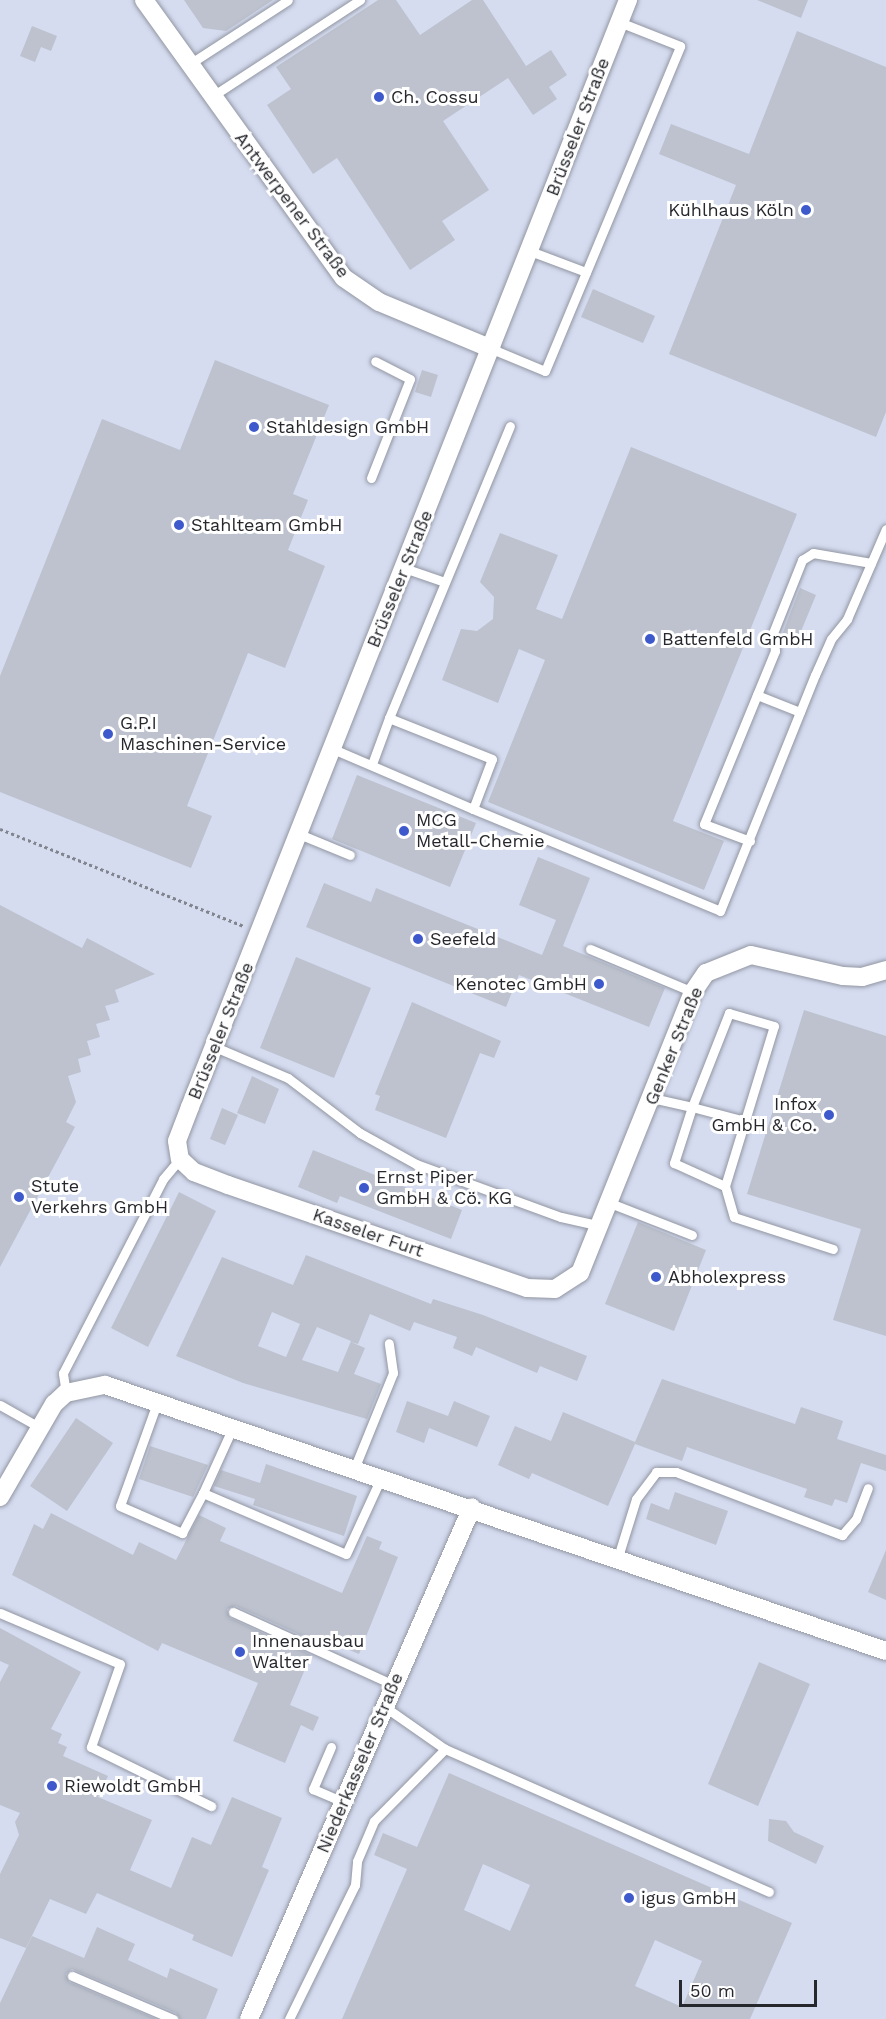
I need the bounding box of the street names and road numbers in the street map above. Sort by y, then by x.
street label: Brüsseler Straße [542,55,614,199]
street label: Antwerpener Straße [230,128,354,282]
street label: Brüsseler Straße [362,507,438,651]
street label: Brüsseler Straße [183,959,259,1103]
street label: Genker Straße [640,983,708,1109]
street label: Kasseler Furt [310,1204,426,1262]
street label: Niederkasseler Straße [312,1669,408,1857]

